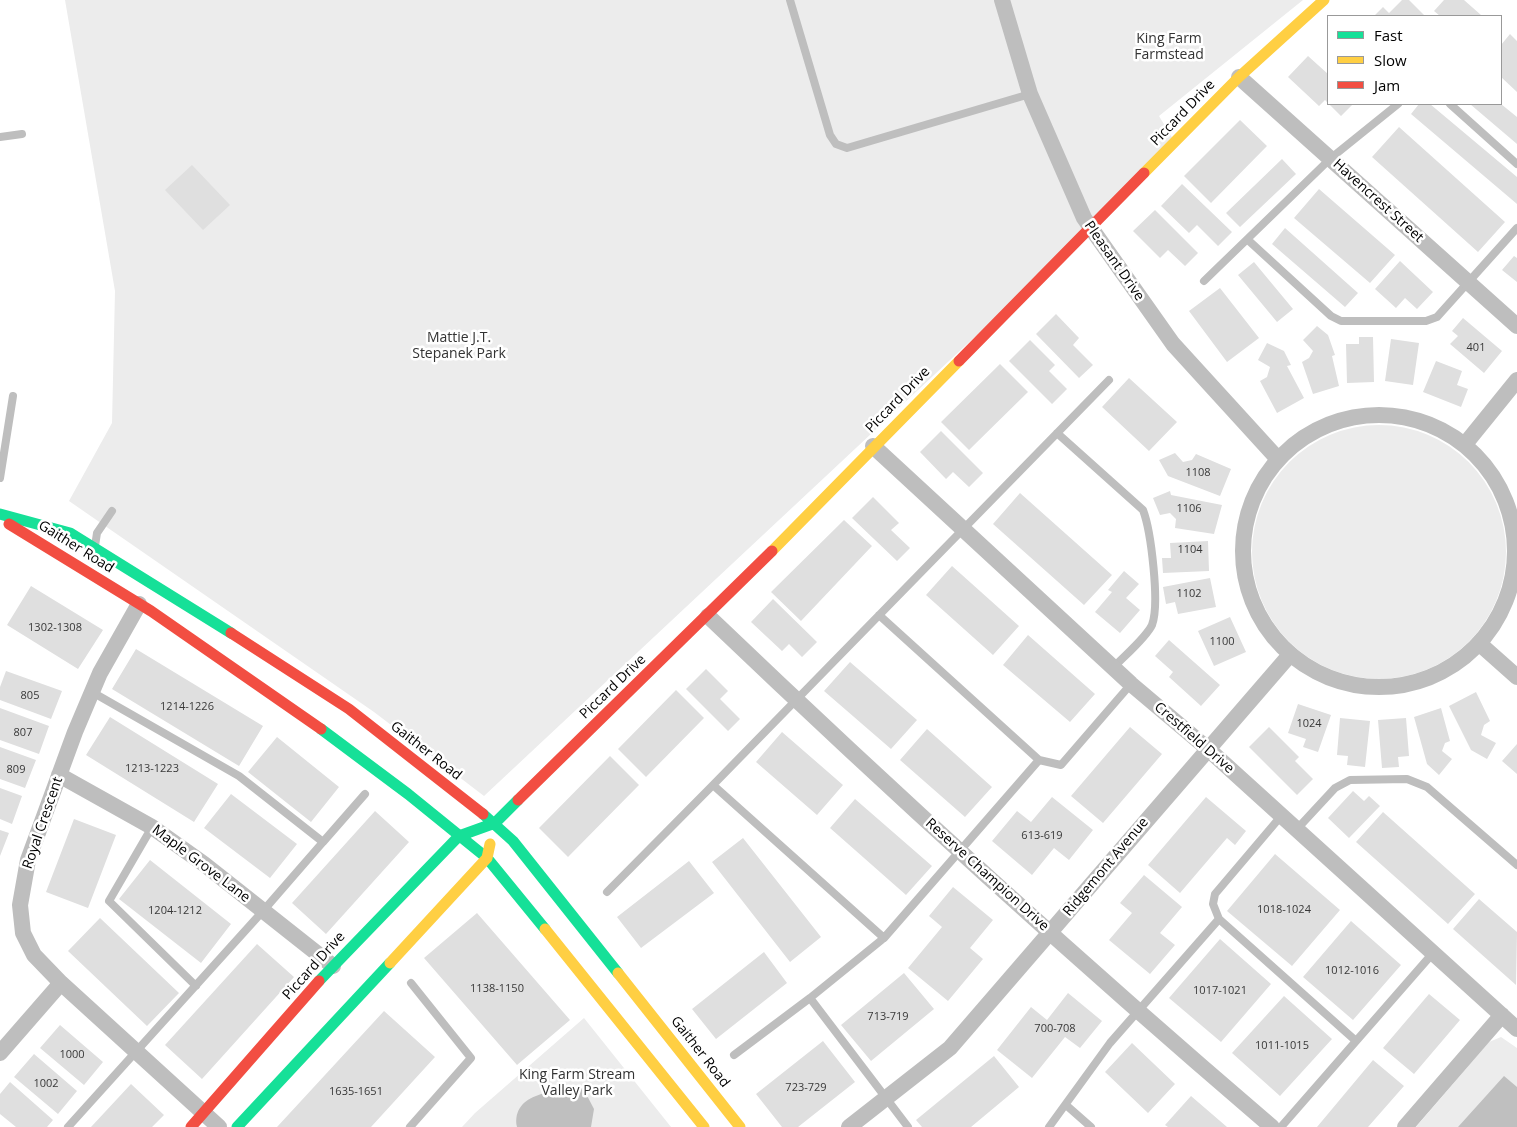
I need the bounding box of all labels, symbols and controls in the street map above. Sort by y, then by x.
legend [1327,15,1502,105]
text: Fast [1374,25,1403,45]
park label: King Farm Farmstead [1134,31,1204,64]
text: Slow [1374,50,1407,70]
text: Jam [1374,75,1400,95]
street label: Piccard Drive [1147,76,1219,150]
street label: Havencrest Street [1329,156,1427,246]
street label: Pleasant Drive [1080,218,1148,304]
park label: Mattie J.T. Stepanek Park [412,330,506,362]
house number: 401 [1467,341,1485,355]
street label: Piccard Drive [862,363,934,437]
house number: 1108 [1185,466,1211,480]
house number: 1106 [1176,502,1202,516]
street label: Gaither Road [35,517,117,577]
house number: 1104 [1177,543,1203,557]
house number: 1102 [1176,587,1202,601]
house number: 1302-1308 [28,621,82,635]
house number: 1100 [1209,635,1235,649]
street label: Piccard Drive [576,651,650,723]
house number: 805 [21,689,39,703]
street label: Crestfield Drive [1151,699,1237,777]
house number: 1214-1226 [160,700,214,714]
house number: 1024 [1296,717,1322,731]
street label: Gaither Road [387,718,465,784]
house number: 807 [14,726,32,740]
house number: 1213-1223 [125,762,179,776]
house number: 809 [7,763,25,777]
street label: Royal Crescent [19,775,67,871]
street label: Ridgemont Avenue [1060,814,1152,920]
street label: Reserve Champion Drive [922,815,1052,935]
street label: Maple Grove Lane [149,822,253,906]
house number: 613-619 [1021,829,1063,843]
house number: 1018-1024 [1257,903,1311,917]
house number: 1204-1212 [148,904,202,918]
street label: Piccard Drive [279,929,349,1003]
house number: 1012-1016 [1325,964,1379,978]
house number: 1138-1150 [470,982,524,996]
house number: 1017-1021 [1193,984,1247,998]
house number: 713-719 [867,1010,909,1024]
street label: Gaither Road [667,1013,733,1091]
house number: 700-708 [1034,1022,1076,1036]
house number: 1011-1015 [1255,1039,1309,1053]
house number: 1000 [59,1048,85,1062]
park label: King Farm Stream Valley Park [519,1067,635,1100]
house number: 1002 [33,1077,59,1091]
house number: 723-729 [785,1081,827,1095]
house number: 1635-1651 [329,1085,383,1099]

